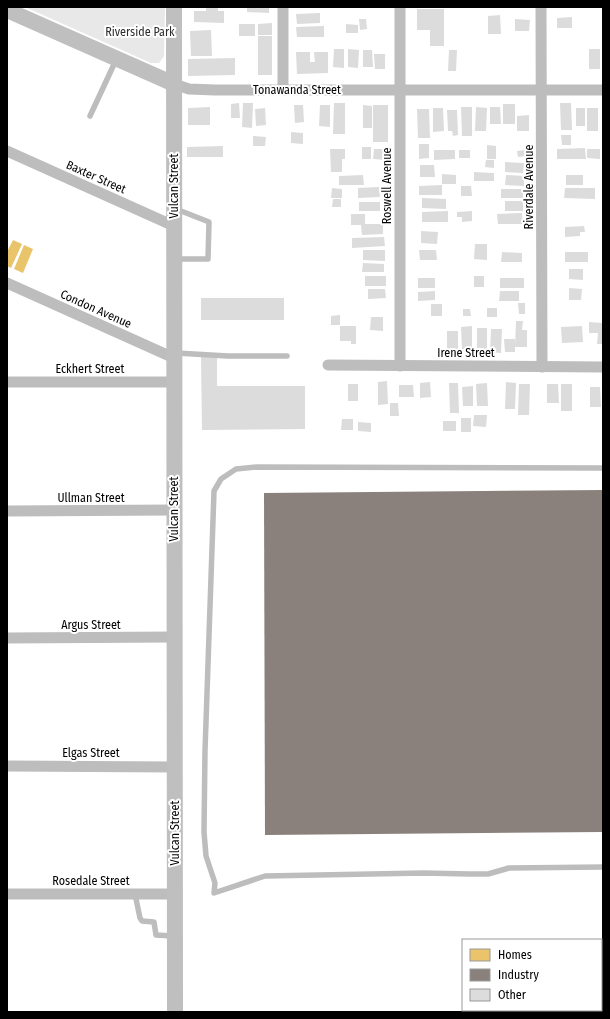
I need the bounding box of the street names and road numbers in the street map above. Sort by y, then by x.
street label: Tonawanda Street [253,83,341,97]
street label: Riverdale Avenue [522,145,536,229]
street label: Roswell Avenue [380,148,394,224]
street label: Vulcan Street [167,154,181,218]
street label: Baxter Street [64,158,128,196]
street label: Condon Avenue [58,287,134,331]
street label: Irene Street [437,346,495,360]
street label: Eckhert Street [56,362,124,376]
street label: Vulcan Street [167,477,181,541]
street label: Ullman Street [57,491,125,505]
street label: Argus Street [61,618,121,632]
street label: Elgas Street [62,746,120,760]
street label: Vulcan Street [168,801,182,865]
street label: Rosedale Street [52,874,130,888]

